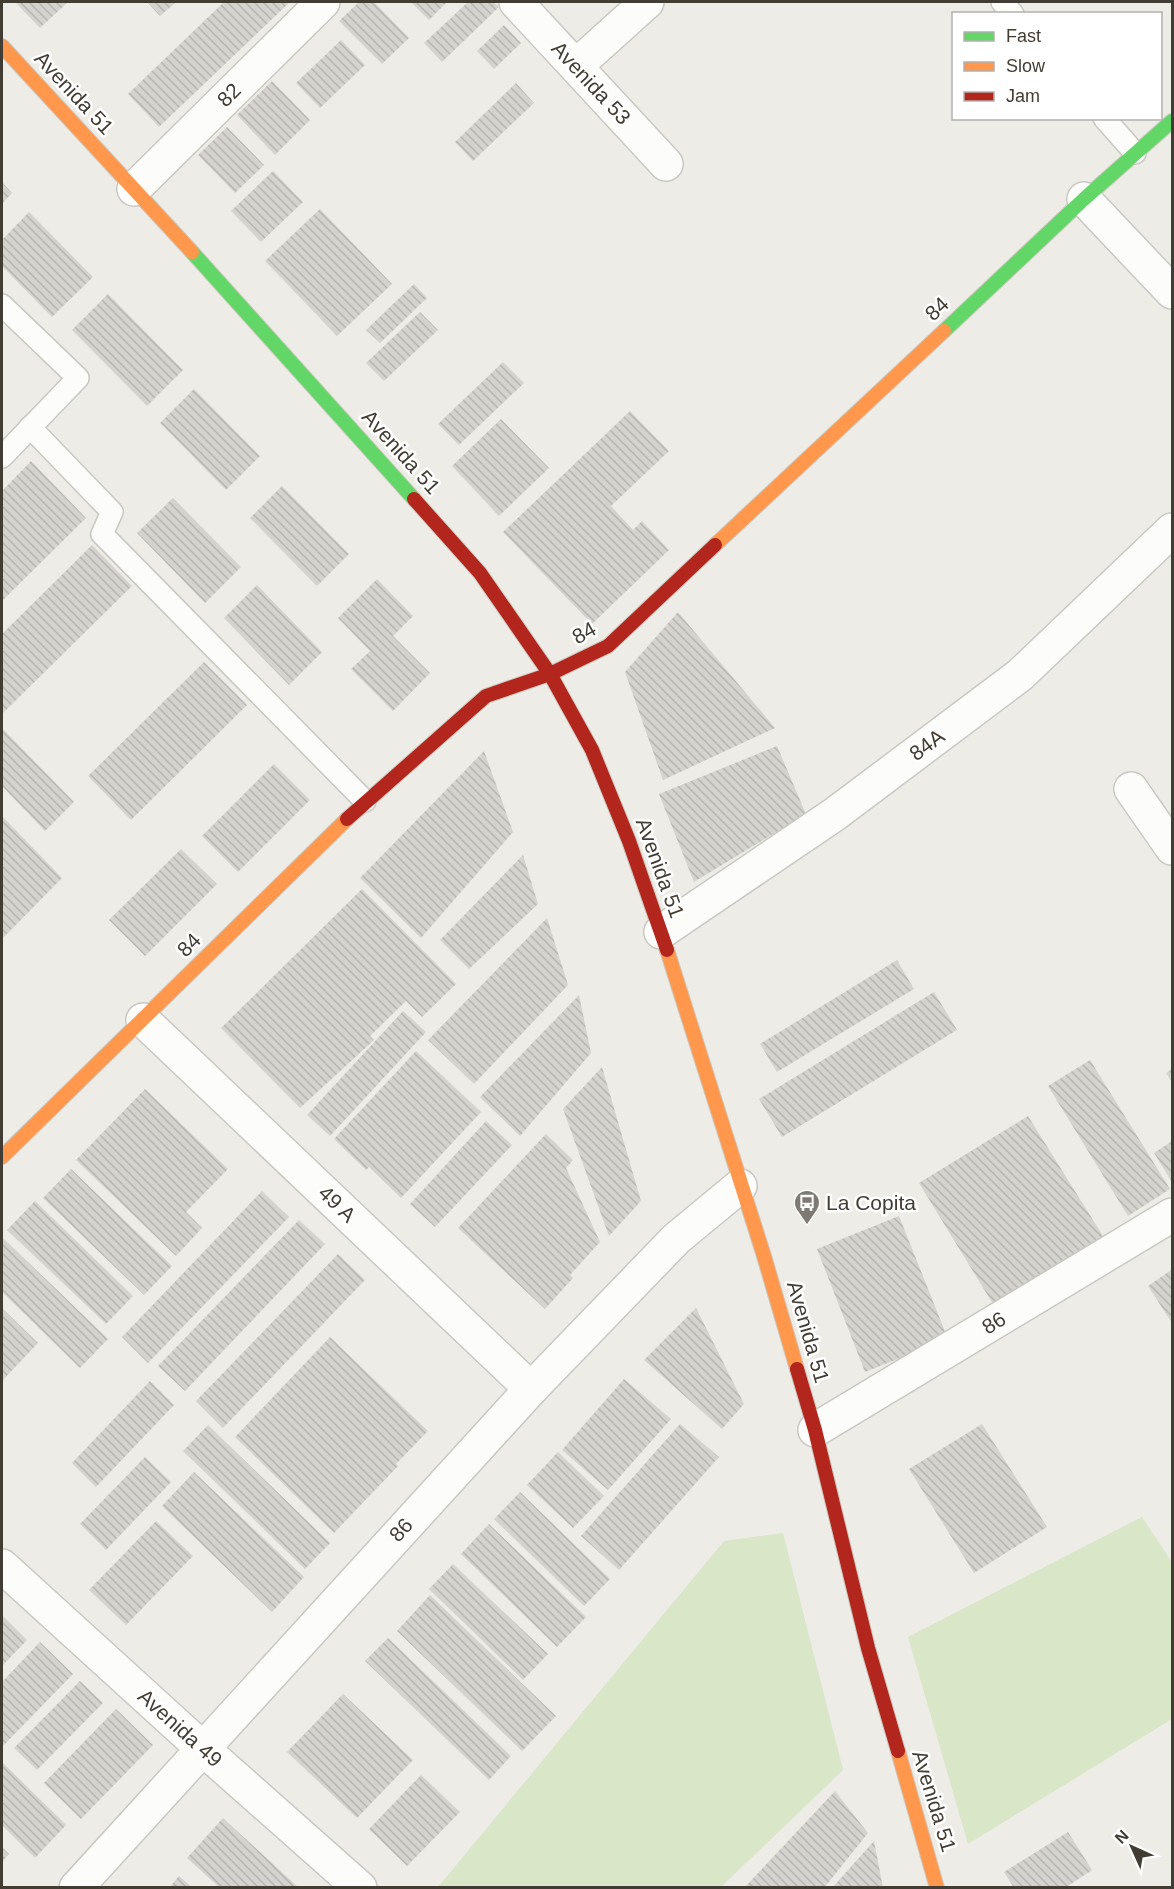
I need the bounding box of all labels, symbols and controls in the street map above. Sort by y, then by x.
legend [952,12,1162,120]
text: Fast [1006,26,1041,46]
street label: Avenida 53 [547,37,635,129]
street label: Avenida 51 [30,47,118,139]
text: Slow [1006,56,1046,76]
street label: 82 [212,78,245,111]
text: Jam [1006,86,1040,106]
street label: 84 [920,292,953,325]
street label: Avenida 51 [358,405,445,498]
street label: 84 [568,617,600,648]
street label: 84A [905,724,949,765]
street label: Avenida 51 [632,815,689,921]
street label: 84 [172,928,205,961]
street label: 49 A [314,1181,360,1227]
bus stop icon: La Copita [792,1188,822,1226]
place label: La Copita [826,1191,916,1214]
street label: Avenida 51 [783,1278,834,1385]
street label: 86 [978,1307,1010,1338]
street label: 86 [384,1513,417,1546]
street label: Avenida 49 [134,1684,227,1771]
street label: Avenida 51 [908,1747,961,1854]
north arrow [1102,1817,1162,1877]
text: N [1112,1827,1132,1847]

